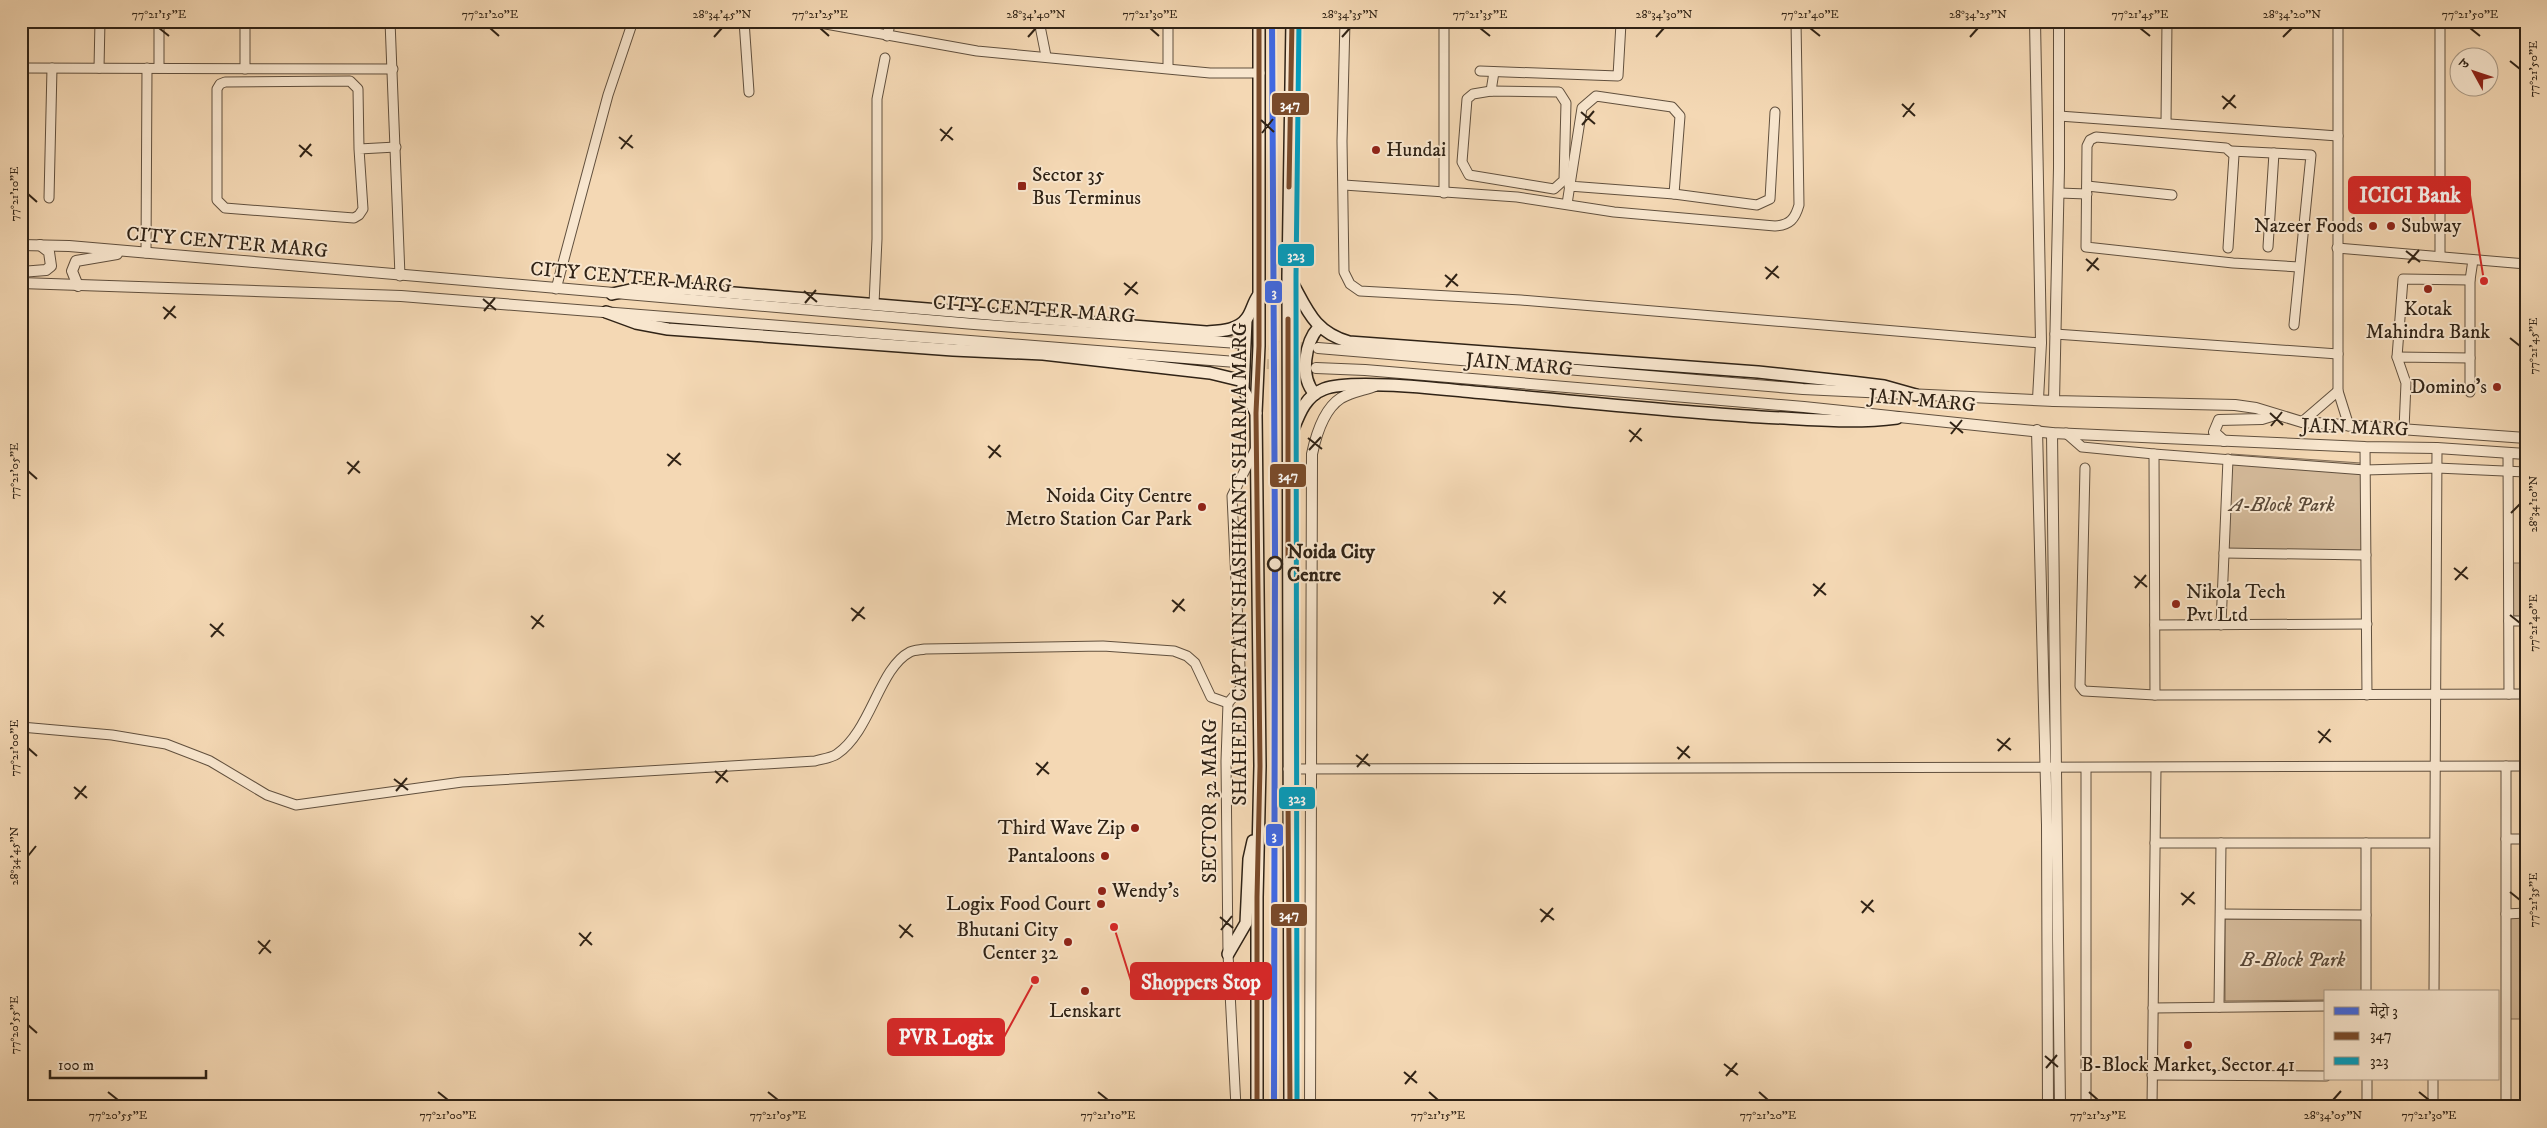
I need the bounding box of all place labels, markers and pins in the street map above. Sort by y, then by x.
place label: Hundai [1386,138,1446,163]
marker: Hundai [1370,144,1382,156]
place label: Sector 35 Bus Terminus [1032,163,1141,211]
callout: ICICI Bank [2349,177,2470,213]
marker: Sector 35 Bus Terminus [1016,180,1028,192]
place label: Nazeer Foods [2254,214,2363,239]
place label: Subway [2401,214,2462,239]
marker: Nazeer Foods [2367,220,2379,232]
marker: Subway [2385,220,2397,232]
marker: Kotak Mahindra Bank [2422,283,2434,295]
place label: Kotak Mahindra Bank [2366,297,2490,345]
place label: Domino's [2411,375,2487,400]
marker: Domino's [2491,381,2503,393]
place label: Noida City Centre Metro Station Car Park [1006,484,1192,532]
marker: Noida City Centre Metro Station Car Park [1196,501,1208,513]
place label: Noida City Centre [1287,540,1375,588]
marker: Noida City Centre [1267,556,1283,572]
place label: Nikola Tech Pvt Ltd [2186,580,2286,628]
marker: Nikola Tech Pvt Ltd [2170,598,2182,610]
place label: Third Wave Zip [998,816,1125,841]
marker: Third Wave Zip [1129,822,1141,834]
place label: Pantaloons [1007,844,1095,869]
marker: Pantaloons [1099,850,1111,862]
place label: Wendy's [1111,879,1179,904]
marker: Wendy's [1096,885,1108,897]
place label: Logix Food Court [946,892,1091,917]
marker: Logix Food Court [1095,898,1107,910]
place label: Bhutani City Center 32 [956,918,1059,966]
marker: Bhutani City Center 32 [1062,936,1074,948]
callout: Shoppers Stop [1131,963,1271,999]
marker: Lenskart [1079,985,1091,997]
place label: Lenskart [1049,999,1121,1024]
callout: PVR Logix [888,1019,1004,1055]
marker: B-Block Market, Sector 41 [2182,1039,2194,1051]
place label: B-Block Market, Sector 41 [2081,1053,2295,1078]

